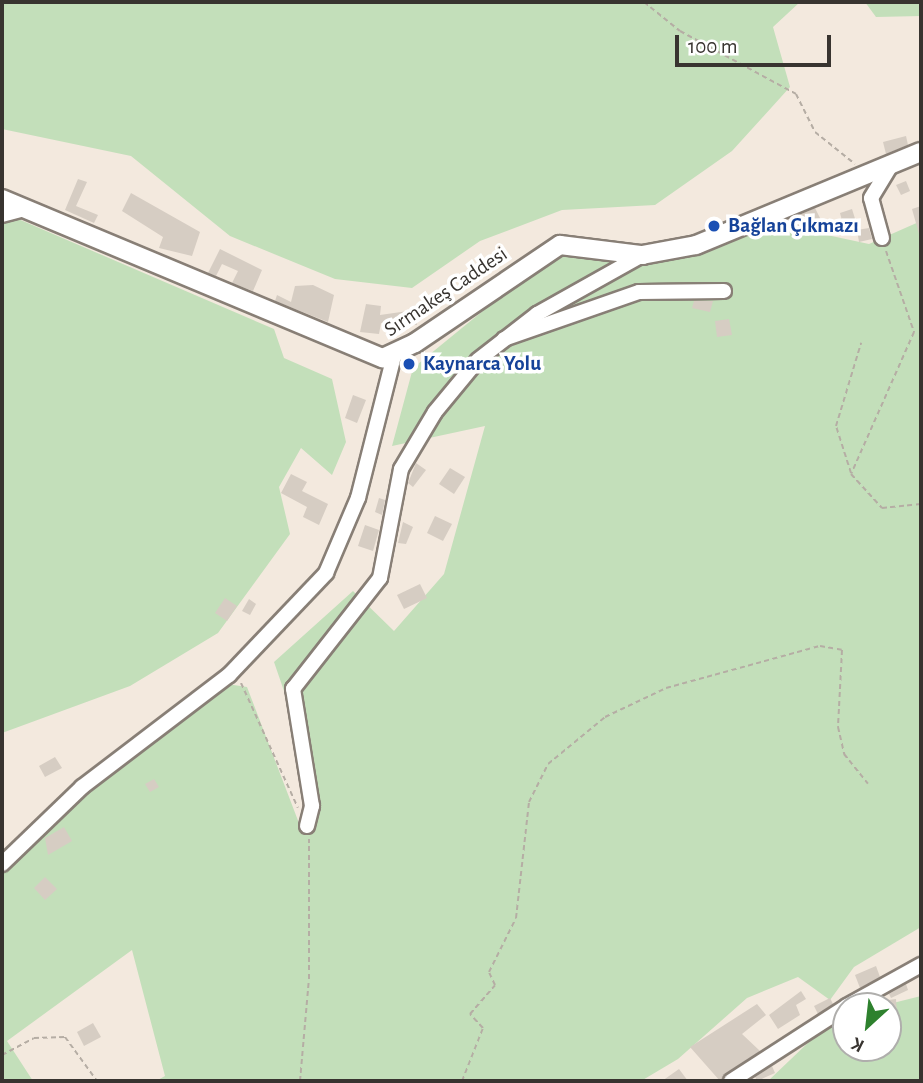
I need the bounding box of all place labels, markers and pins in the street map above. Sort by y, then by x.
place label: Bağlan Çıkmazı [728,213,859,239]
marker: Bağlan Çıkmazı [706,218,722,234]
place label: Kaynarca Yolu [423,351,541,377]
marker: Kaynarca Yolu [401,356,417,372]

